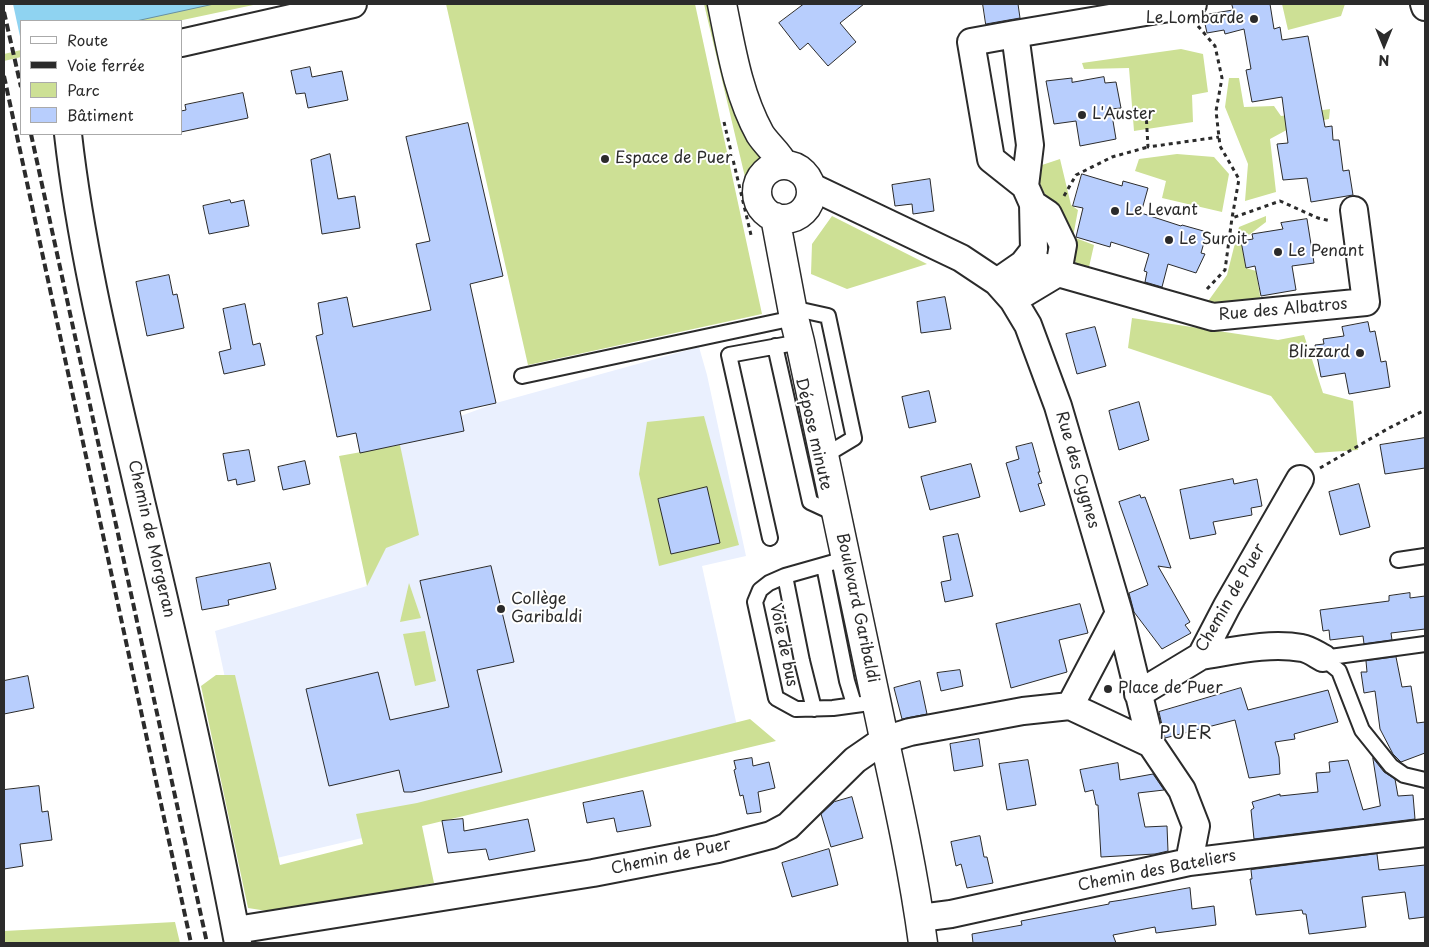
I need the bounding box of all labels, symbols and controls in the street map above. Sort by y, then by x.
place label: Le Lombarde [1146,9,1244,29]
marker: Le Lombarde [1248,13,1260,25]
legend [20,20,182,135]
north arrow [1359,20,1409,70]
text: Route [67,28,108,51]
text: N [1378,50,1390,71]
text: Voie ferrée [67,53,145,76]
text: Parc [67,78,100,101]
text: Bâtiment [67,103,134,126]
place label: L'Auster [1092,105,1155,125]
marker: L'Auster [1076,109,1088,121]
place label: Espace de Puer [615,149,732,169]
marker: Espace de Puer [599,153,611,165]
place label: Le Levant [1125,201,1198,221]
marker: Le Levant [1109,205,1121,217]
place label: Le Suroit [1179,230,1247,250]
marker: Le Suroit [1163,234,1175,246]
place label: Le Penant [1288,242,1364,262]
marker: Le Penant [1272,246,1284,258]
street label: Rue des Albatros [1218,295,1348,325]
place label: Blizzard [1288,343,1350,363]
marker: Blizzard [1354,347,1366,359]
street label: Dépose minute [791,376,835,492]
street label: Rue des Cygnes [1051,409,1103,531]
street label: Chemin de Morgeran [124,458,178,620]
street label: Boulevard Garibaldi [832,531,882,685]
street label: Chemin de Puer [1192,540,1270,656]
place label: Collège Garibaldi [511,590,582,628]
street label: Voie de bus [765,602,801,688]
marker: Collège Garibaldi [495,603,507,615]
place label: Place de Puer [1118,679,1223,699]
marker: Place de Puer [1102,683,1114,695]
district label: PUER [1159,723,1213,745]
street label: Chemin de Puer [609,835,733,879]
street label: Chemin des Bateliers [1076,846,1238,896]

